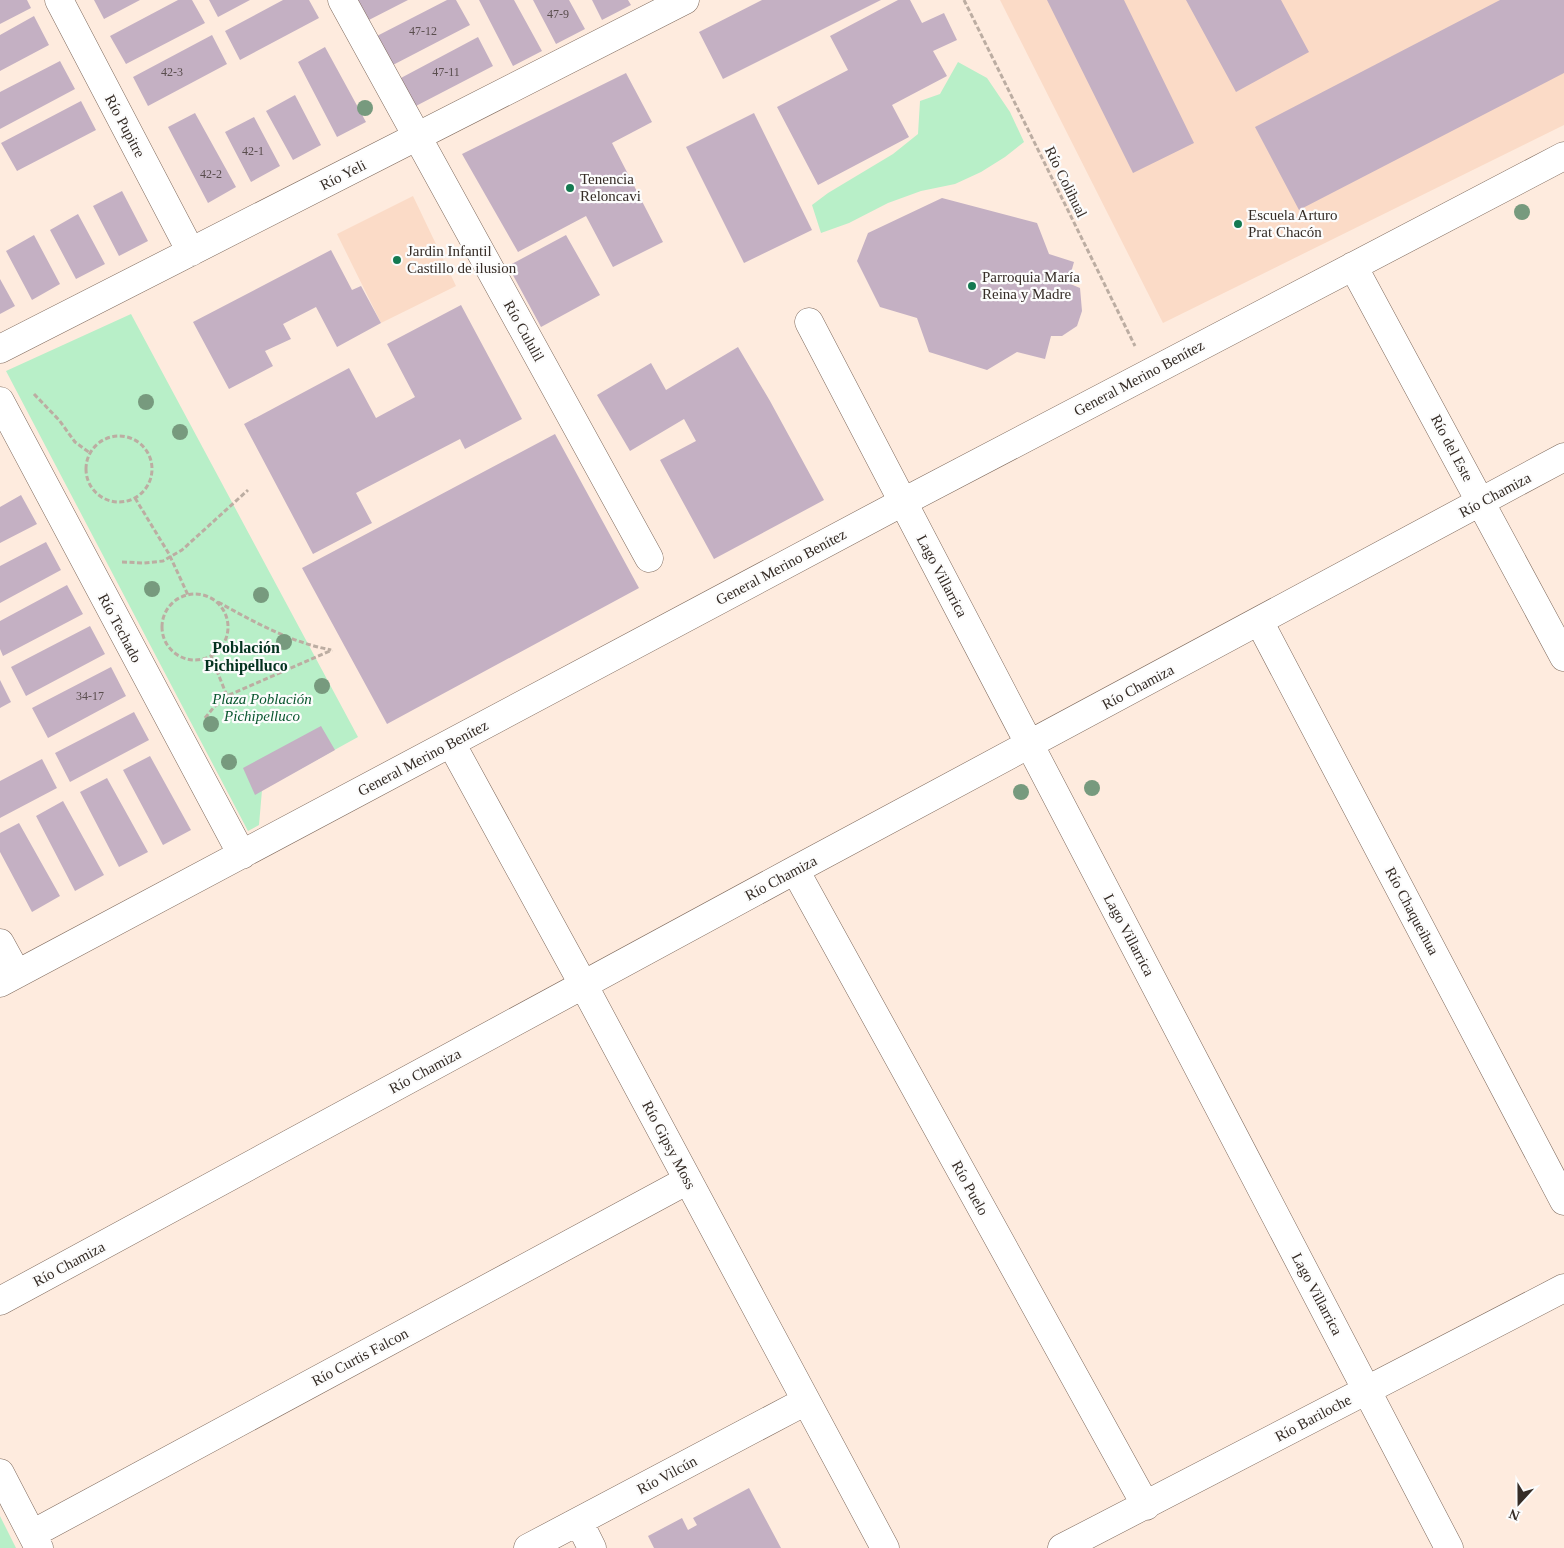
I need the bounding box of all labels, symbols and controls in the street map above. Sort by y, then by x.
house number: 47-9 [547,7,569,21]
house number: 47-12 [409,24,437,38]
house number: 42-3 [161,65,183,79]
house number: 47-11 [432,65,460,79]
street label: Río Pupitre [102,92,148,160]
house number: 42-1 [242,144,264,158]
street label: Río Colihual [1042,144,1090,220]
street label: Río Yeli [317,157,369,193]
house number: 42-2 [200,167,222,181]
place label: Tenencia Reloncavi [580,171,641,204]
marker: Tenencia Reloncavi [564,182,576,194]
place label: Escuela Arturo Prat Chacón [1248,207,1338,240]
marker: Escuela Arturo Prat Chacón [1232,218,1244,230]
place label: Jardin Infantil Castillo de ilusion [407,243,517,276]
marker: Jardin Infantil Castillo de ilusion [391,254,403,266]
place label: Parroquia María Reina y Madre [982,269,1080,302]
marker: Parroquia María Reina y Madre [966,280,978,292]
street label: Río Cululil [501,298,547,364]
street label: General Merino Benítez [1071,337,1207,419]
street label: Río del Este [1428,412,1476,484]
street label: Río Chamiza [1456,469,1534,521]
street label: General Merino Benítez [713,526,849,608]
street label: Lago Villarrica [914,532,971,620]
street label: Río Techado [95,591,145,665]
district label: Población Pichipelluco [204,639,288,675]
street label: Río Chamiza [1099,661,1177,713]
house number: 34-17 [76,689,104,703]
park label: Plaza Población Pichipelluco [211,691,312,724]
street label: General Merino Benítez [355,717,491,799]
street label: Río Chamiza [742,852,820,904]
street label: Río Chaqueihua [1382,864,1442,958]
street label: Lago Villarrica [1101,891,1158,979]
street label: Río Chamiza [386,1045,464,1097]
street label: Río Gipsy Moss [639,1098,699,1192]
street label: Río Puelo [949,1158,991,1218]
street label: Río Chamiza [30,1238,108,1290]
street label: Lago Villarrica [1289,1250,1346,1338]
street label: Río Curtis Falcon [309,1325,411,1389]
street label: Río Bariloche [1272,1391,1354,1445]
street label: Río Vilcún [635,1452,700,1497]
north arrow [1494,1478,1544,1528]
text: N [1507,1506,1522,1523]

